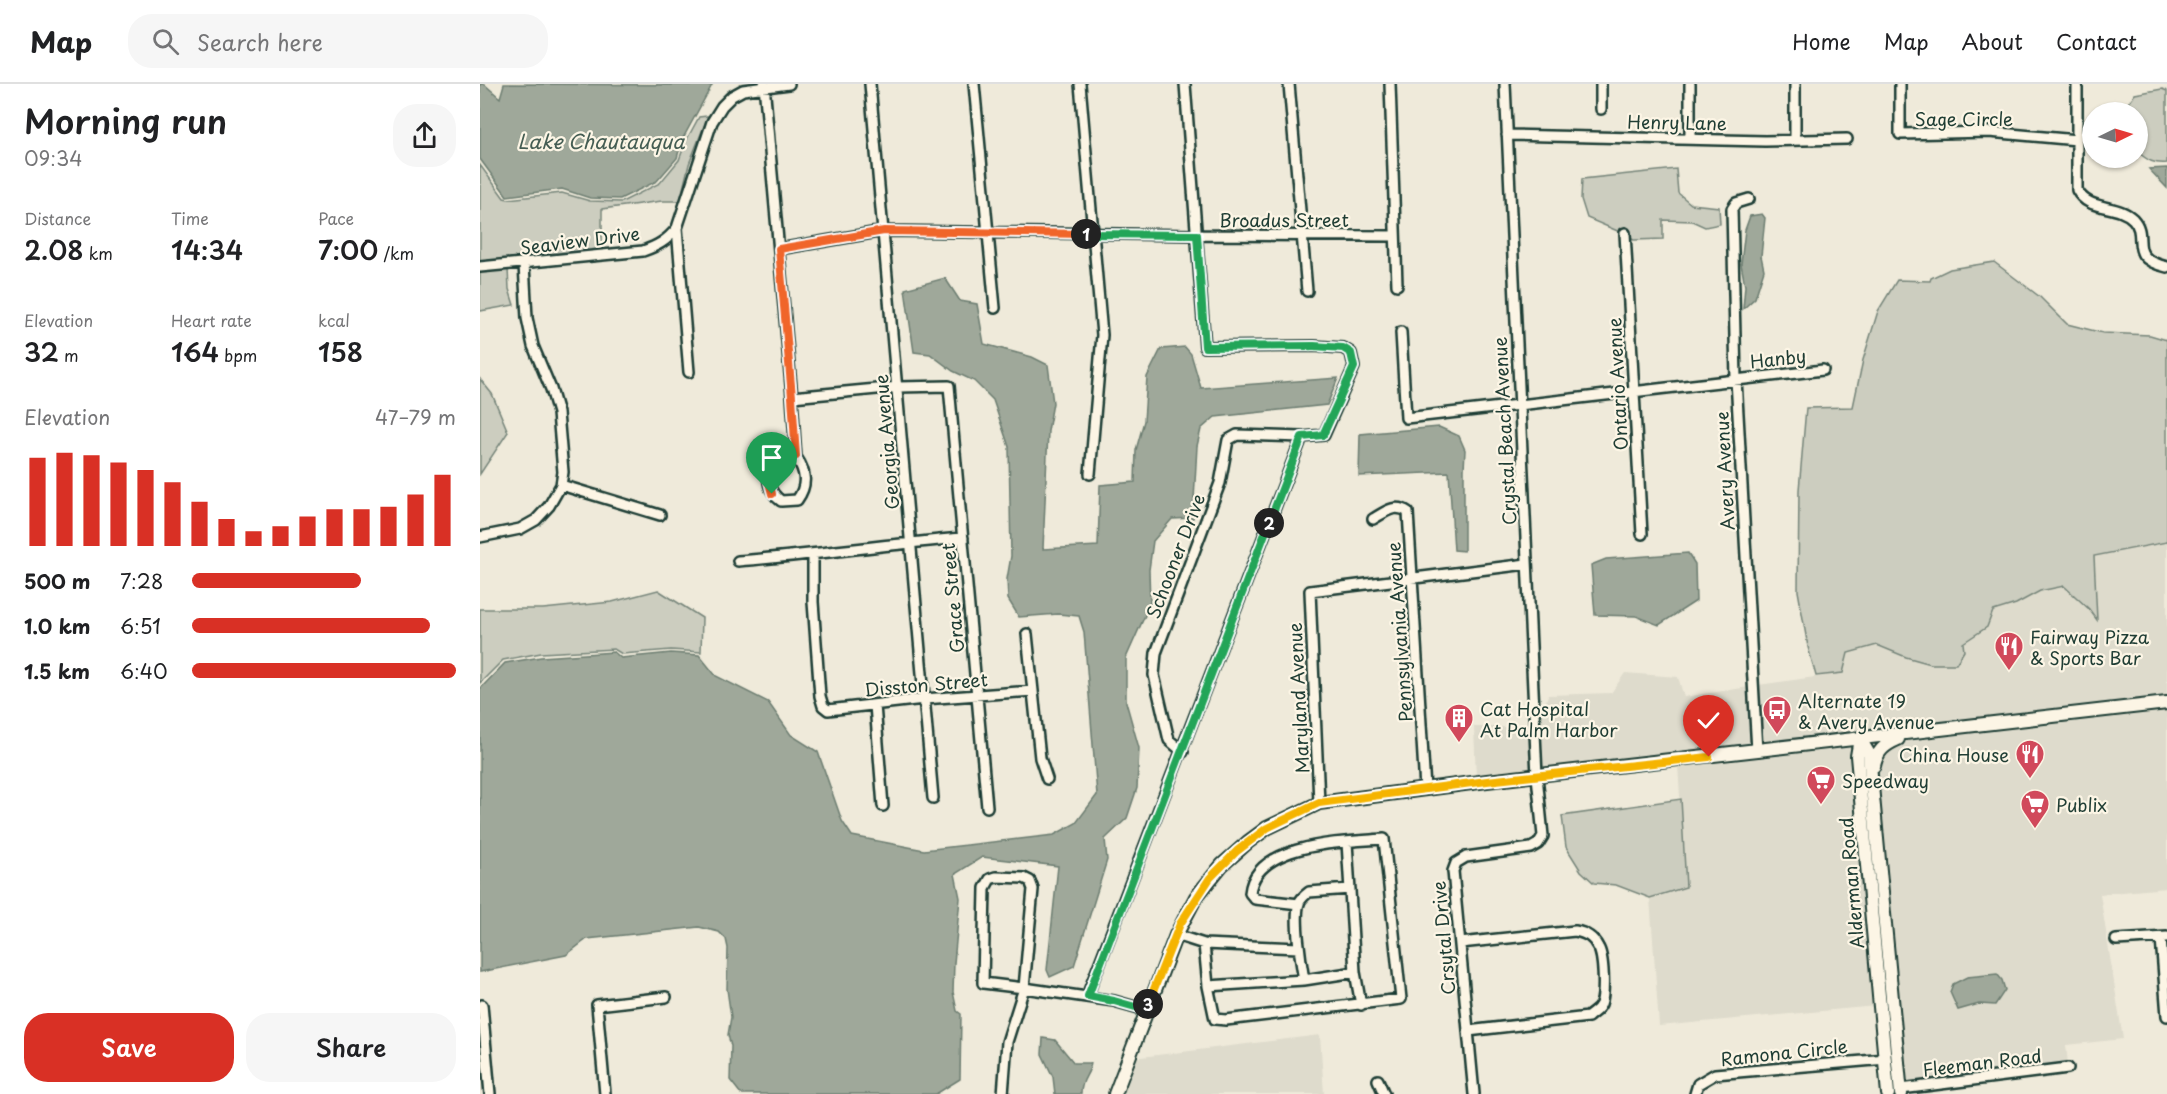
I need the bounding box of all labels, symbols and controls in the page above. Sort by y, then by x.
search box [128,14,548,68]
text: Map [30,20,92,63]
icon: search [149,25,182,58]
text: Search here [197,25,323,58]
text: Home [1792,25,1851,57]
text: Map [1884,25,1929,57]
text: About [1962,25,2023,57]
text: Contact [2056,25,2137,57]
text: Morning run [24,95,227,145]
north arrow [2082,102,2148,168]
map controls [2082,102,2148,168]
button: share [393,104,456,167]
street label: Sage Circle [1915,105,2013,132]
street label: Henry Lane [1627,108,1727,136]
water label: Lake Chautauqua [517,126,685,156]
text: 09:34 [24,143,82,173]
text: Distance [24,206,91,230]
text: Time [171,206,209,230]
text: Pace [318,206,354,230]
street label: Broadus Street [1219,206,1349,233]
street label: Seaview Drive [519,219,641,261]
pin: 1 [1071,219,1101,249]
text: 1 [1082,222,1090,246]
text: 2.08 [24,230,84,269]
text: 14:34 [171,230,243,269]
text: 7:00 [318,230,378,269]
text: km [84,241,113,265]
text: /km [378,241,414,265]
text: Elevation [24,308,93,332]
text: Heart rate [171,308,252,332]
text: kcal [318,308,350,332]
street label: Ontario Avenue [1600,317,1634,451]
text: 32 [24,332,59,371]
text: 164 [171,332,219,371]
text: 158 [318,332,363,371]
street label: Crystal Beach Avenue [1486,336,1522,526]
street label: Hanby [1749,342,1807,374]
text: m [59,343,79,367]
text: bpm [219,343,257,367]
street label: Georgia Avenue [867,373,905,511]
text: Elevation [24,402,110,432]
text: 47–79 m [375,402,456,432]
street label: Avery Avenue [1707,411,1741,531]
pin [746,432,797,494]
icon: arrive [755,441,788,474]
street label: Schooner Drive [1139,490,1211,622]
pin: 2 [1254,508,1284,538]
text: 2 [1263,511,1275,535]
street label: Pennsylvania Avenue [1379,541,1419,723]
street label: Grace Street [934,542,970,654]
text: 500 m [24,566,91,596]
text: 7:28 [120,566,163,596]
text: 1.0 km [24,611,91,641]
text: 6:51 [120,611,161,641]
street label: Maryland Avenue [1281,622,1315,774]
place label: Fairway Pizza & Sports Bar [2030,623,2150,671]
restaurant icon: Fairway Pizza & Sports Bar [1993,630,2025,672]
text: 1.5 km [24,656,90,686]
text: 6:40 [120,656,168,686]
street label: Disston Street [863,665,989,703]
place label: Alternate 19 & Avery Avenue [1798,687,1935,735]
bus stop icon: Alternate 19 & Avery Avenue [1761,694,1793,736]
place label: Cat Hospital At Palm Harbor [1480,695,1618,743]
pin [1683,695,1734,757]
building icon: Cat Hospital At Palm Harbor [1443,702,1475,744]
icon: check [1692,704,1725,737]
restaurant icon: China House [2014,738,2046,780]
place label: China House [1899,741,2009,768]
supermarket icon: Speedway [1805,764,1837,806]
place label: Speedway [1842,767,1929,794]
supermarket icon: Publix [2019,788,2051,830]
place label: Publix [2056,791,2107,818]
street label: Alderman Road [1832,816,1870,950]
street label: Crsytal Drive [1425,880,1461,996]
pin: 3 [1133,989,1163,1019]
text: 3 [1143,992,1153,1016]
button: Save [24,1013,234,1082]
button: Share [246,1013,456,1082]
street label: Ramona Circle [1719,1032,1849,1072]
street label: Fleeman Road [1921,1041,2043,1083]

